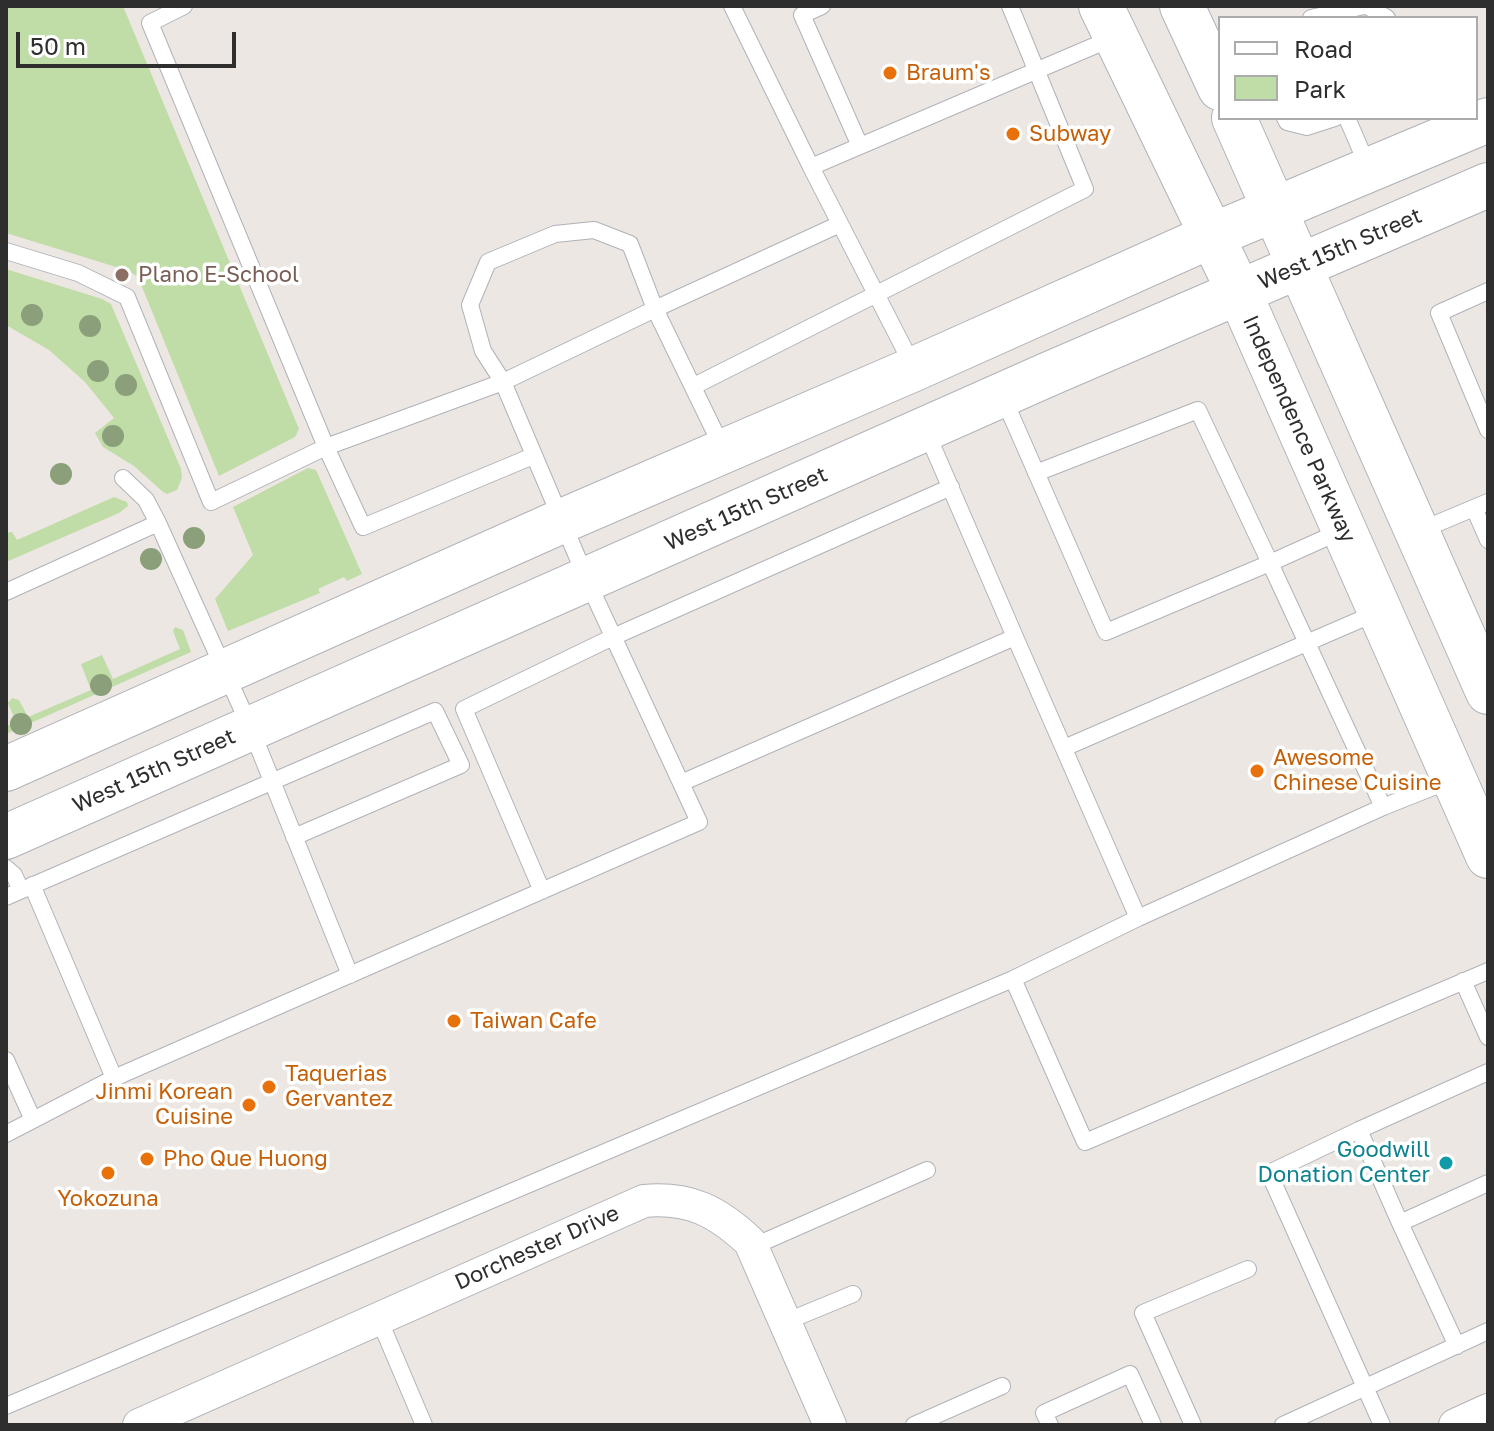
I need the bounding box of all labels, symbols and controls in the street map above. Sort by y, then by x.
scale bar [20,16,240,66]
legend [1218,16,1478,120]
text: 50 m [30,31,86,60]
text: Road [1294,34,1353,63]
place label: Braum's [906,60,991,86]
marker: Braum's [881,64,899,82]
text: Park [1294,74,1346,103]
place label: Subway [1029,121,1111,147]
marker: Subway [1004,125,1022,143]
street label: West 15th Street [1254,203,1426,295]
place label: Plano E-School [138,262,299,288]
marker: Plano E-School [113,266,131,284]
street label: Independence Parkway [1237,311,1361,547]
street label: West 15th Street [661,461,831,557]
street label: West 15th Street [69,723,239,819]
place label: Awesome Chinese Cuisine [1273,745,1442,796]
marker: Awesome Chinese Cuisine [1248,762,1266,780]
place label: Taiwan Cafe [470,1008,597,1034]
marker: Taiwan Cafe [445,1012,463,1030]
place label: Taquerias Gervantez [285,1061,393,1112]
marker: Taquerias Gervantez [260,1078,278,1096]
place label: Jinmi Korean Cuisine [95,1079,233,1130]
marker: Jinmi Korean Cuisine [240,1096,258,1114]
place label: Goodwill Donation Center [1258,1137,1430,1188]
place label: Pho Que Huong [163,1146,328,1172]
marker: Pho Que Huong [138,1150,156,1168]
marker: Goodwill Donation Center [1437,1154,1455,1172]
marker: Yokozuna [99,1164,117,1182]
place label: Yokozuna [57,1186,159,1212]
street label: Dorchester Drive [451,1200,623,1296]

